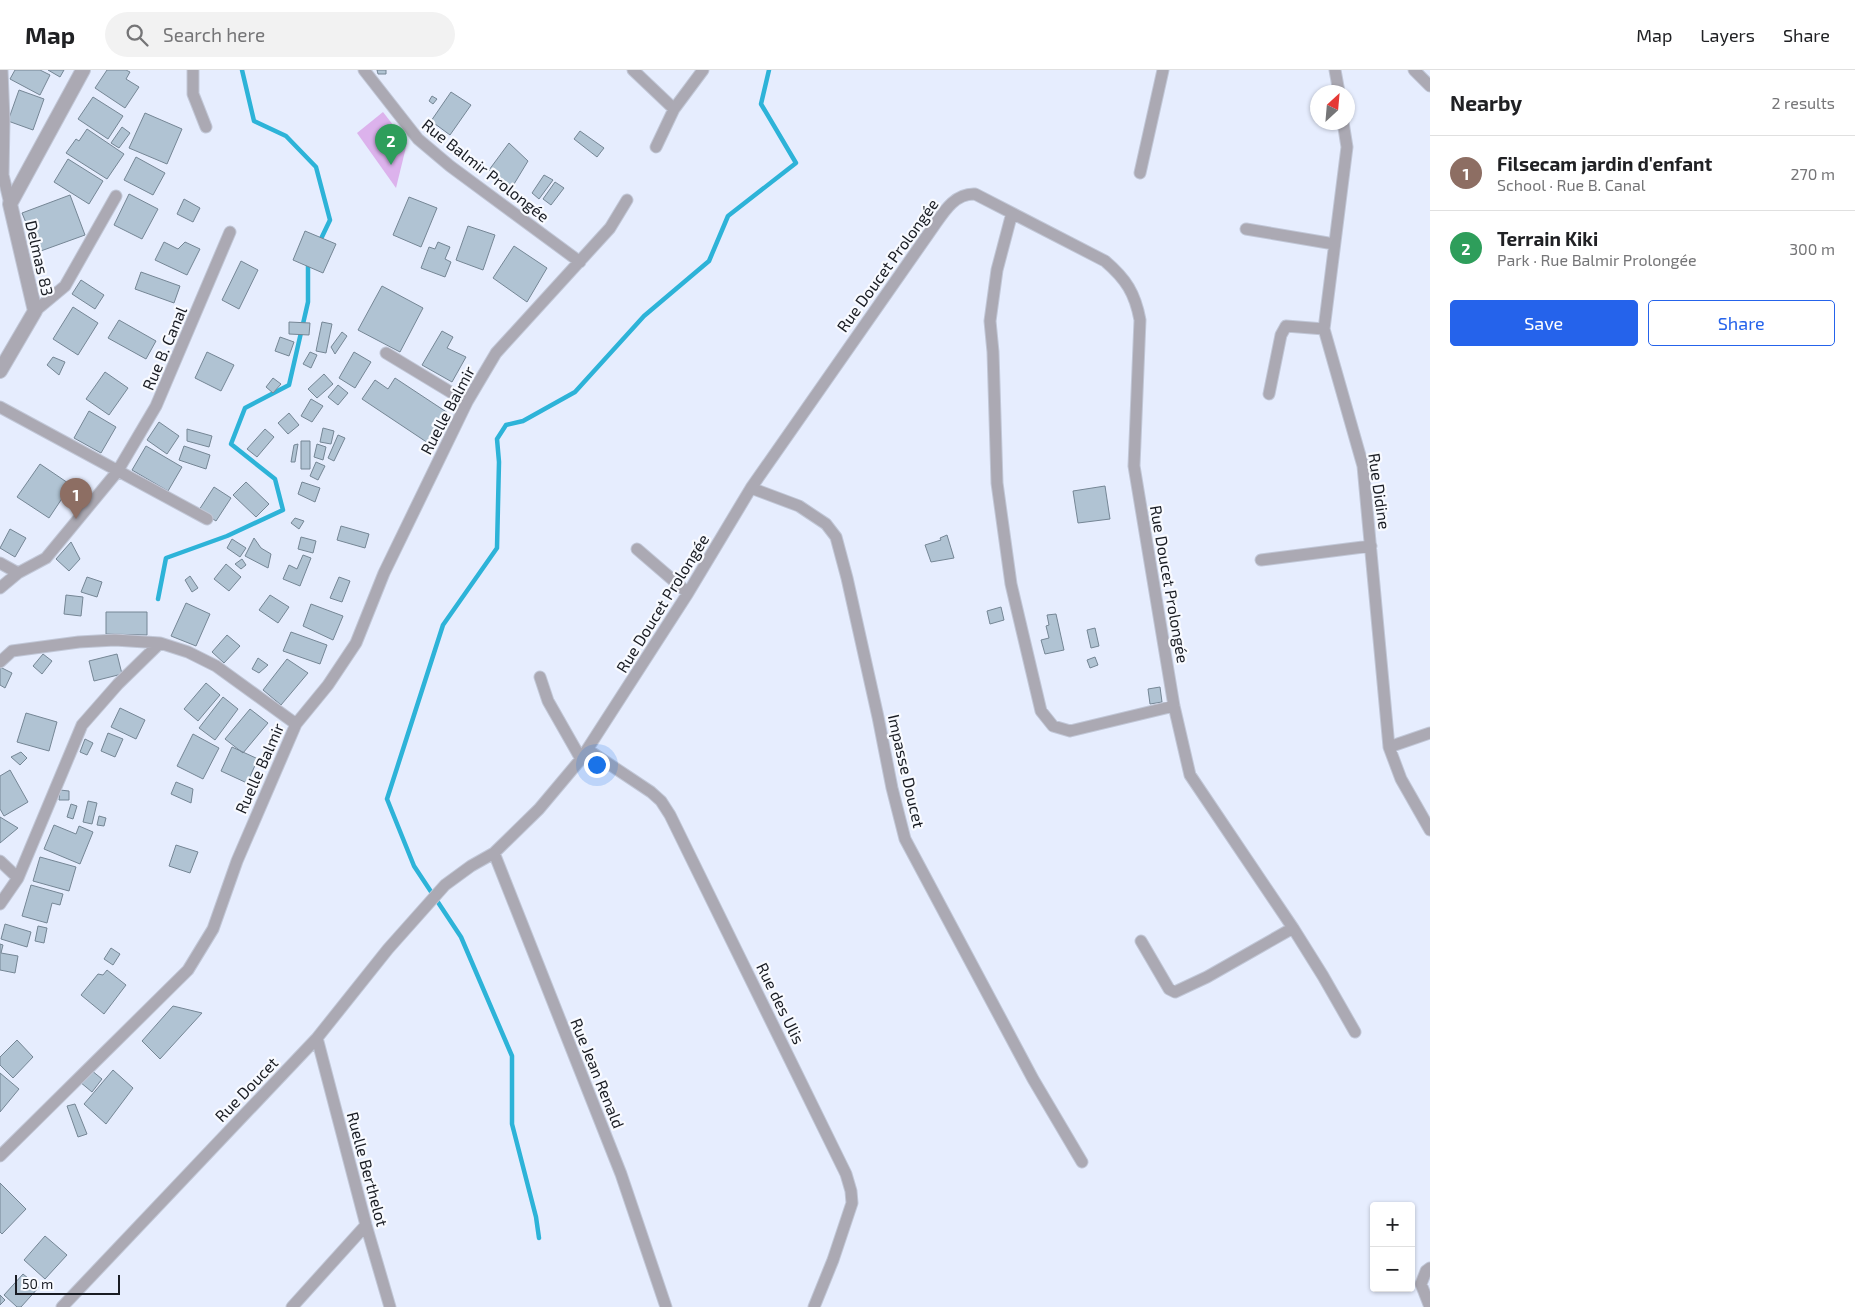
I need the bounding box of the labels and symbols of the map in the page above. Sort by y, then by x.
north arrow [1310,85,1355,130]
street label: Rue Balmir Prolongée [419,114,553,226]
pin: 2 [375,124,407,165]
street label: Rue Doucet Prolongée [832,195,942,335]
street label: Delmas 83 [22,218,58,298]
street label: Rue B. Canal [138,303,190,393]
street label: Ruelle Balmir [416,362,478,457]
street label: Rue Didine [1365,452,1395,530]
pin: 1 [60,478,92,519]
street label: Rue Doucet Prolongée [1147,504,1193,664]
street label: Rue Doucet Prolongée [612,530,712,676]
street label: Impasse Doucet [885,712,929,830]
street label: Ruelle Balmir [231,719,288,816]
your location [584,752,610,778]
street label: Rue des Ulis [753,959,809,1047]
street label: Rue Jean Renald [567,1015,629,1131]
street label: Rue Doucet [211,1053,281,1125]
street label: Ruelle Berthelot [344,1109,392,1229]
scale bar [15,1272,120,1295]

